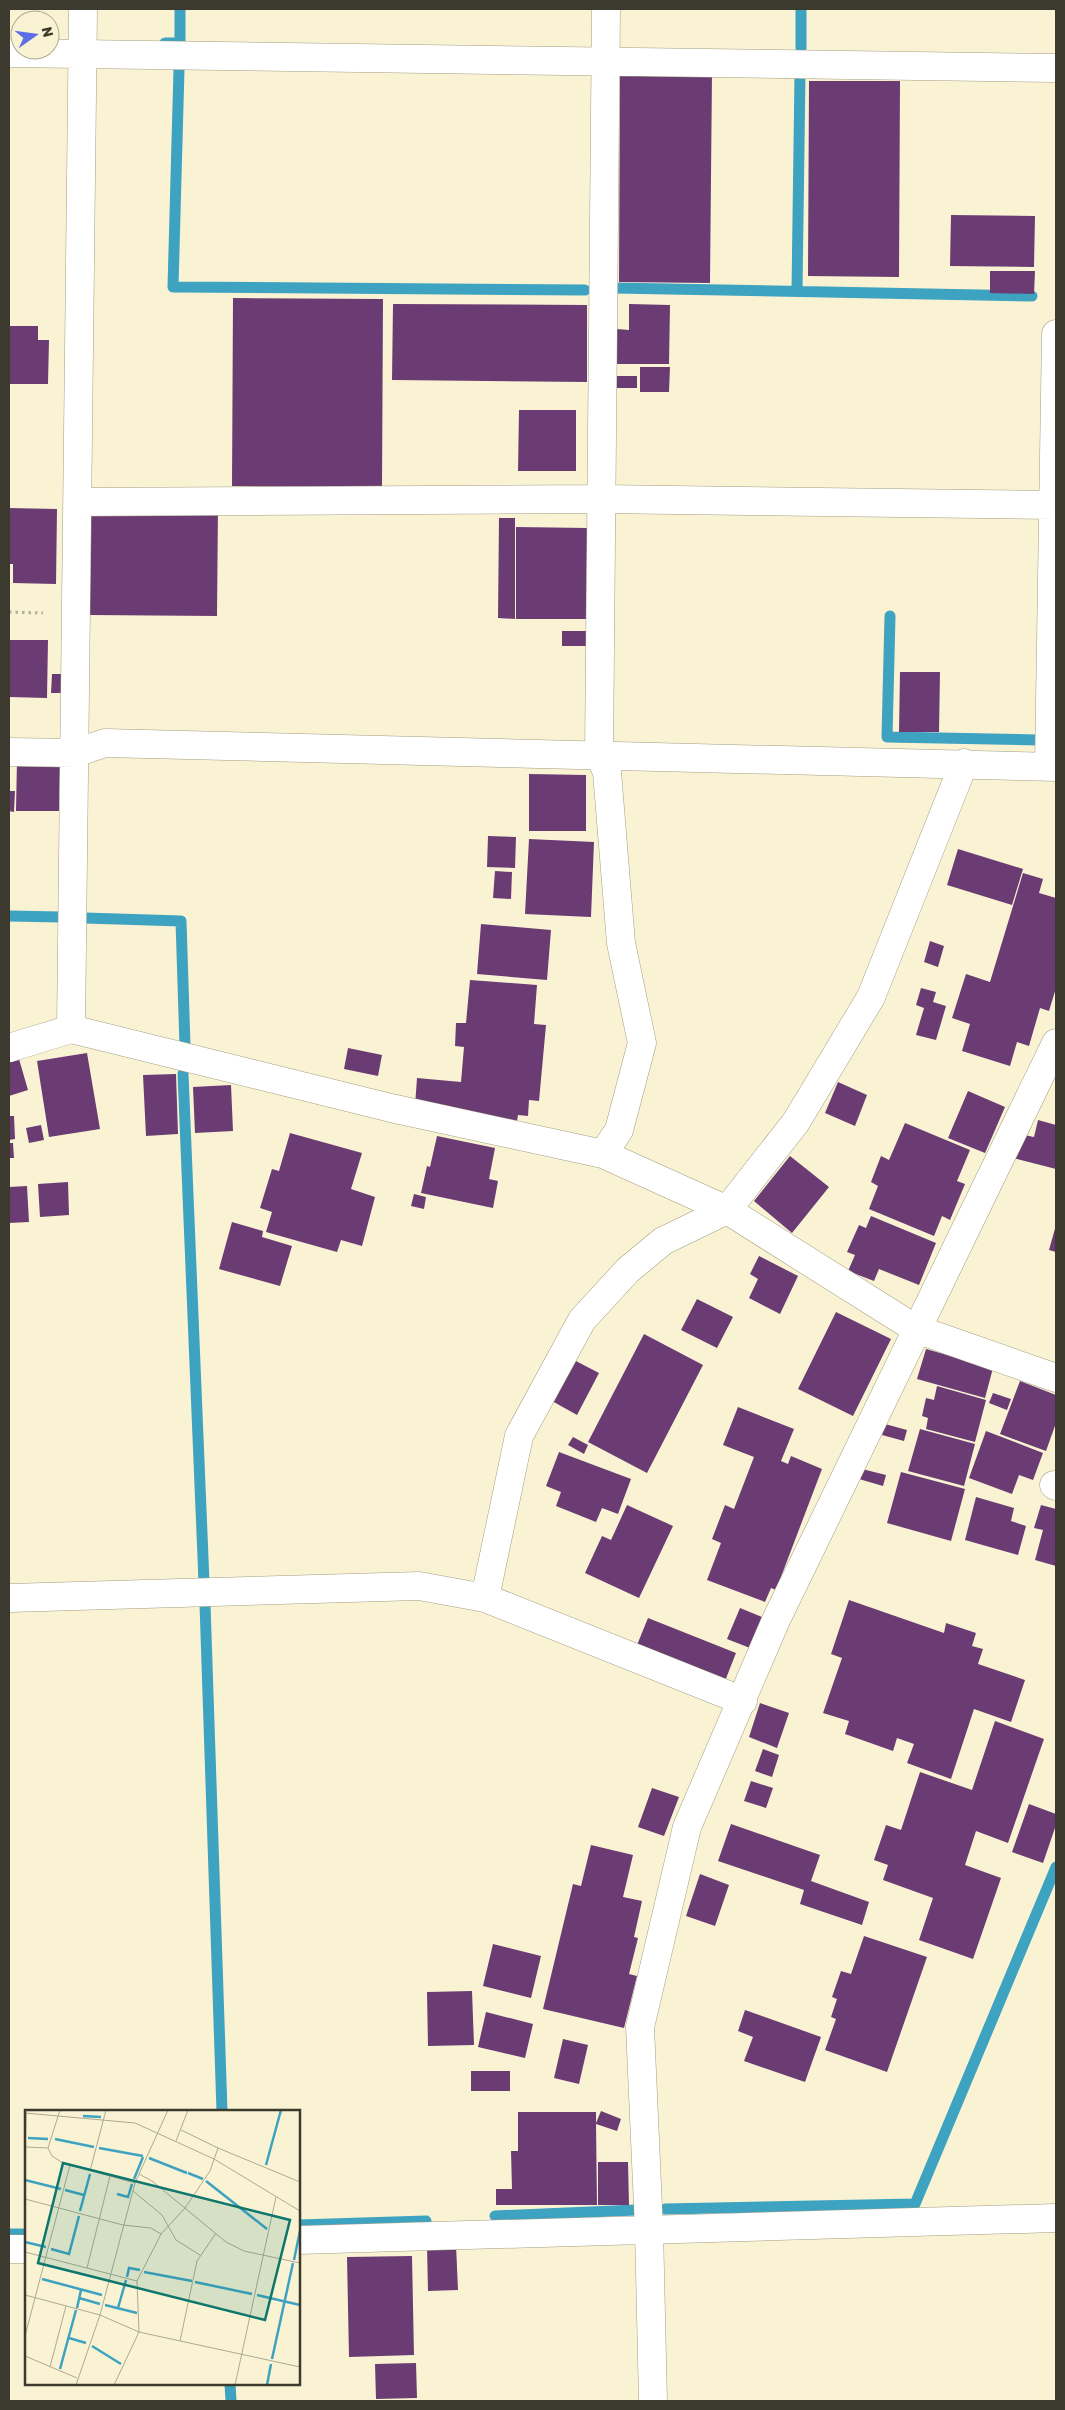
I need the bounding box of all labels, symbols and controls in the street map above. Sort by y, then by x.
north arrow [10,10,60,60]
text: N [38,25,57,39]
inset map [25,2110,300,2385]

